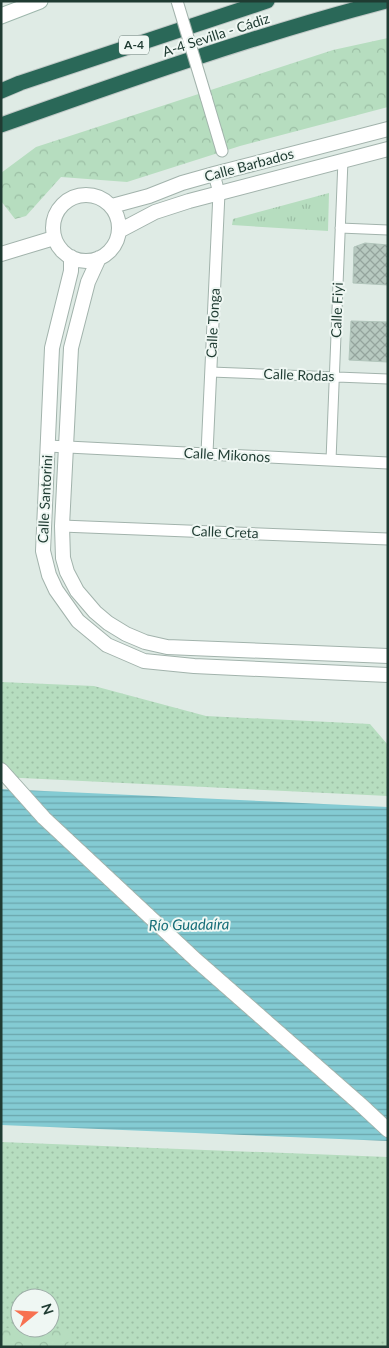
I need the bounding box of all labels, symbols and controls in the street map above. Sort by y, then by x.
street label: A-4 Sevilla - Cádiz [160,9,272,60]
road number: A-4 [119,36,149,54]
street label: Calle Barbados [202,144,295,185]
street label: Calle Fiyi [327,282,346,338]
street label: Calle Tonga [202,288,223,358]
street label: Calle Rodas [263,365,335,384]
street label: Calle Mikonos [183,444,271,465]
street label: Calle Santorini [34,454,55,544]
street label: Calle Creta [191,522,259,541]
water label: Río Guadaíra [149,914,230,934]
north arrow [10,1288,60,1338]
text: N [38,1301,58,1317]

